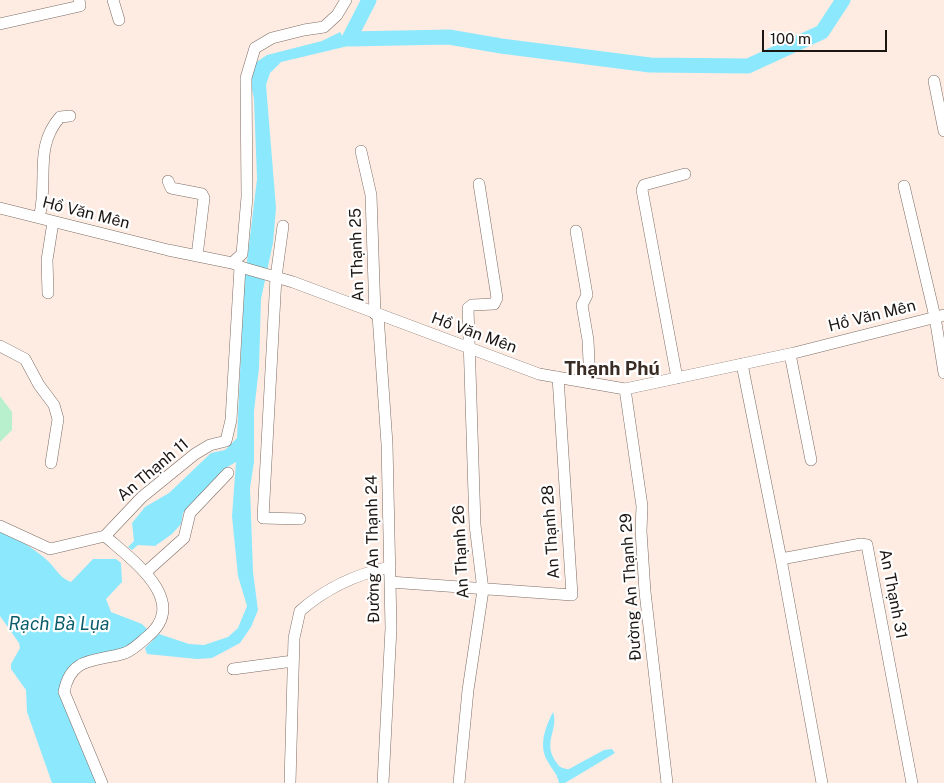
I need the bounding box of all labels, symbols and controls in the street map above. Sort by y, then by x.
scale bar [764,20,889,52]
text: 100 m [770,30,811,47]
street label: Hồ Văn Mên [40,193,132,233]
street label: An Thạnh 25 [346,208,368,302]
street label: Hồ Văn Mên [826,296,918,336]
street label: Hồ Văn Mên [429,309,519,357]
district label: Thạnh Phú [564,358,660,380]
street label: An Thạnh 11 [113,435,193,505]
street label: Đường An Thạnh 24 [362,475,384,623]
street label: An Thạnh 28 [538,484,564,580]
street label: An Thạnh 26 [449,505,473,599]
street label: Đường An Thạnh 29 [616,513,646,661]
street label: An Thạnh 31 [875,548,911,640]
water label: Rạch Bà Lụa [9,613,109,635]

